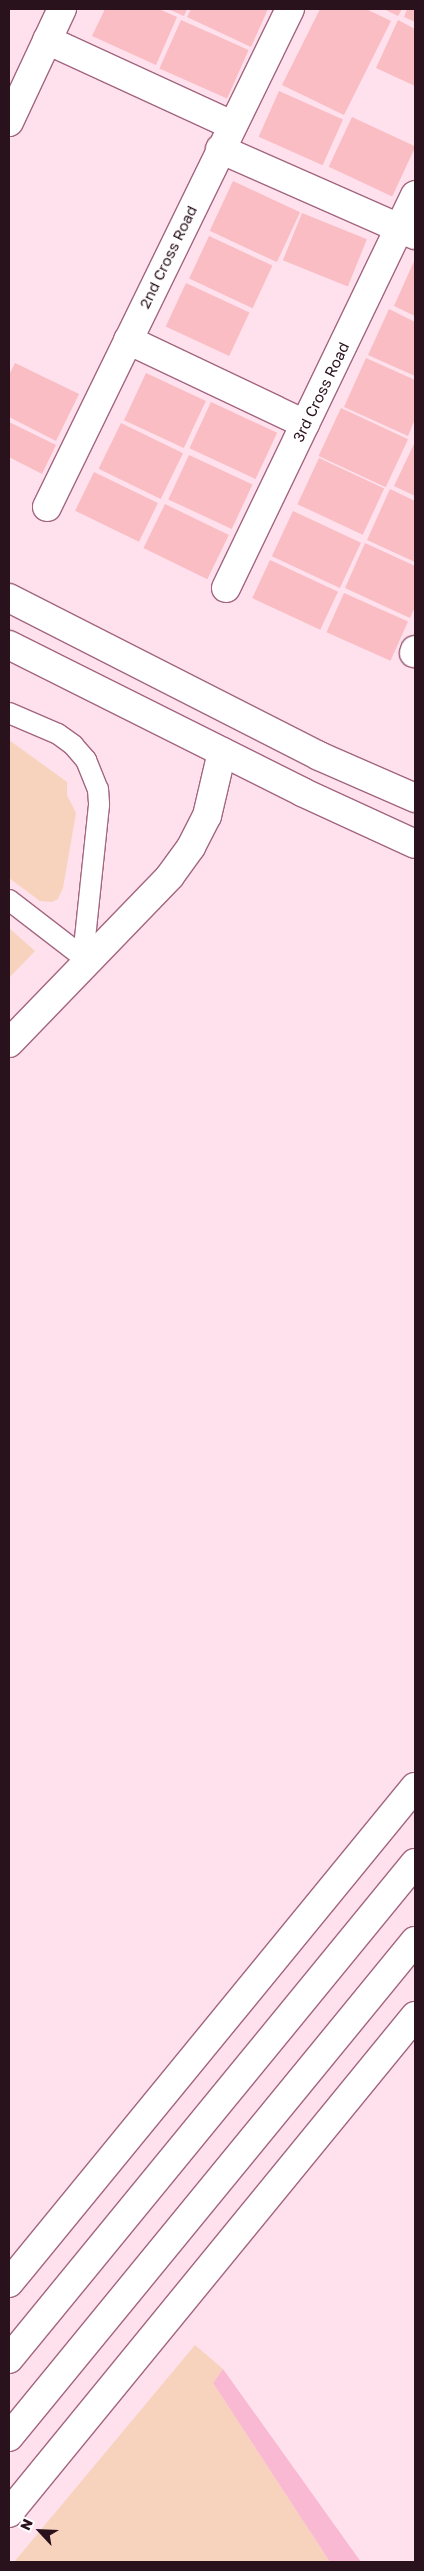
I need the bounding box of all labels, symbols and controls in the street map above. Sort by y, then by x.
street label: 2nd Cross Road [135,203,201,311]
street label: 3rd Cross Road [289,339,353,445]
north arrow [15,2506,65,2556]
text: N [16,2516,36,2533]

